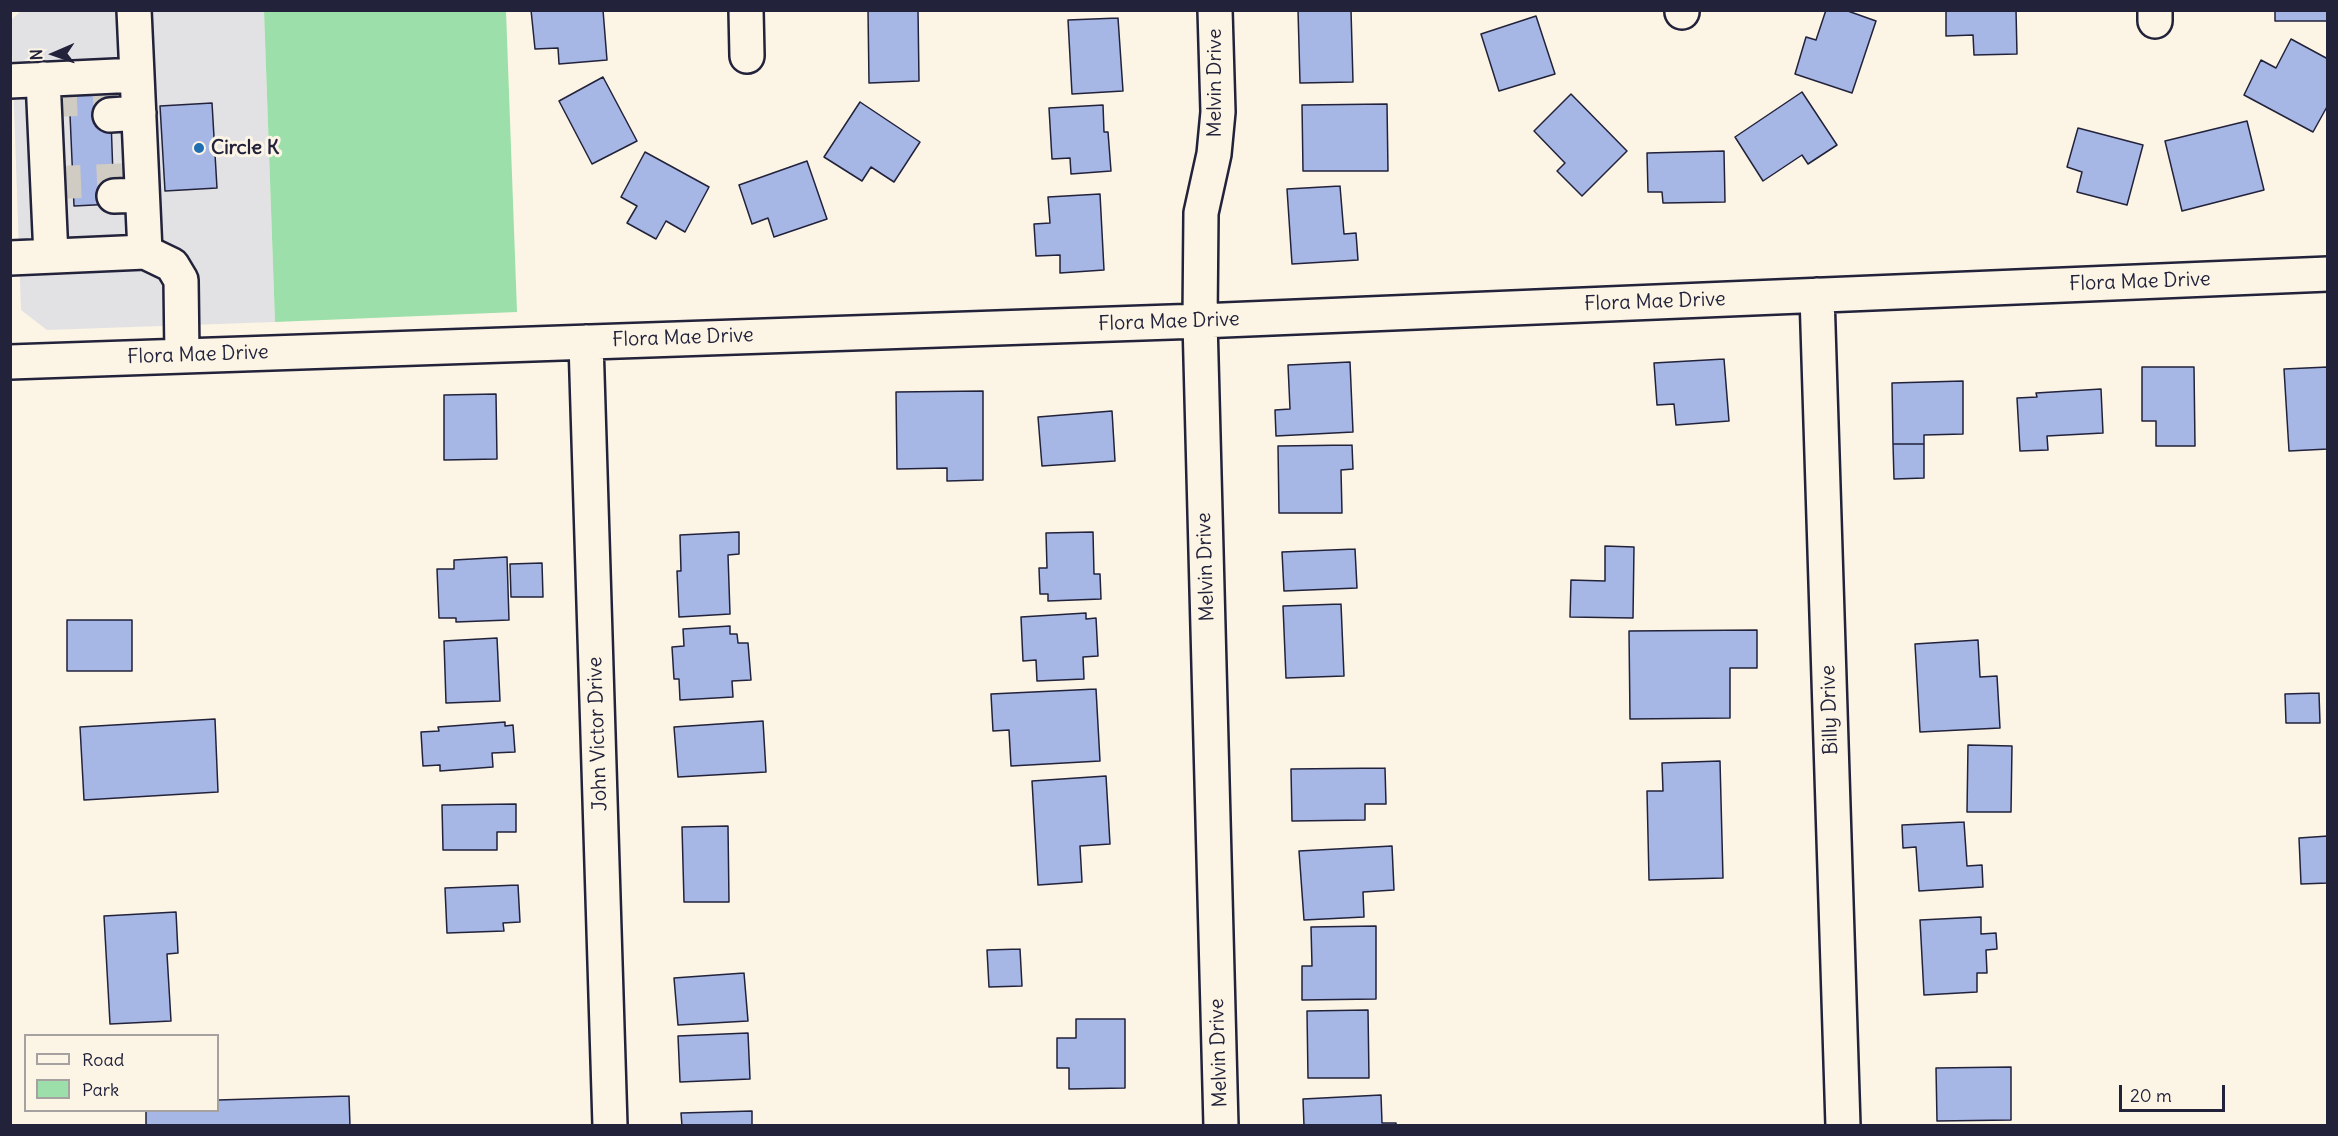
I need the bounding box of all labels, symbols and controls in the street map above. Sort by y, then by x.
north arrow [24,24,84,84]
street label: Melvin Drive [1203,28,1227,138]
text: N [26,49,46,61]
place label: Circle K [211,136,279,160]
marker: Circle K [192,141,206,155]
street label: Flora Mae Drive [2069,268,2211,296]
street label: Flora Mae Drive [1584,288,1726,316]
street label: Flora Mae Drive [1098,308,1240,336]
street label: Flora Mae Drive [612,324,754,352]
street label: Flora Mae Drive [127,341,269,369]
street label: Melvin Drive [1192,512,1220,622]
street label: John Victor Drive [583,656,613,812]
street label: Billy Drive [1816,665,1844,755]
street label: Melvin Drive [1205,998,1233,1108]
legend [24,1034,219,1112]
text: Road [82,1048,124,1071]
scale bar [2122,1073,2228,1111]
text: Park [82,1078,119,1101]
text: 20 m [2130,1084,2172,1107]

